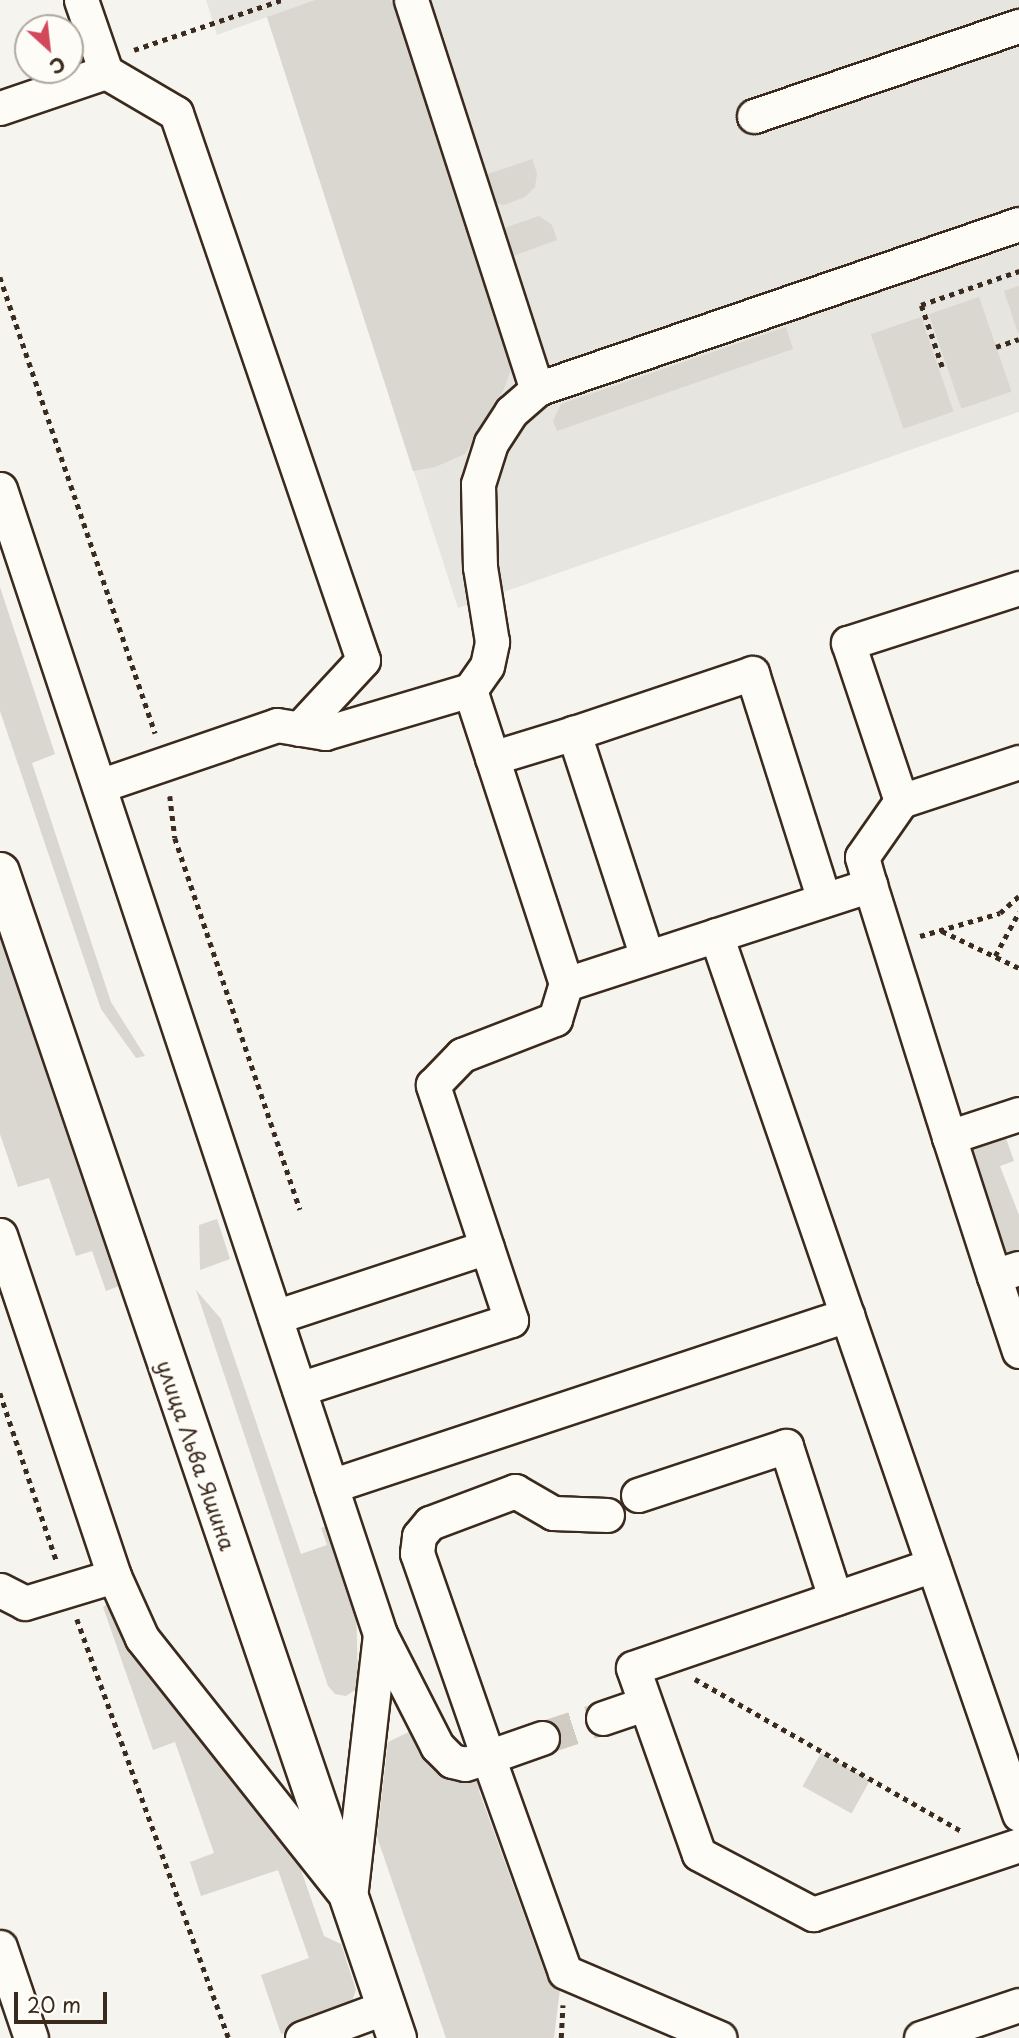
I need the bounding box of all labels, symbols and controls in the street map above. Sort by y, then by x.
north arrow [14,14,84,84]
text: С [45,50,70,82]
street label: улица Льва Яшина [153,1356,241,1554]
scale bar [18,1979,110,2023]
text: 20 m [27,1988,81,2020]

